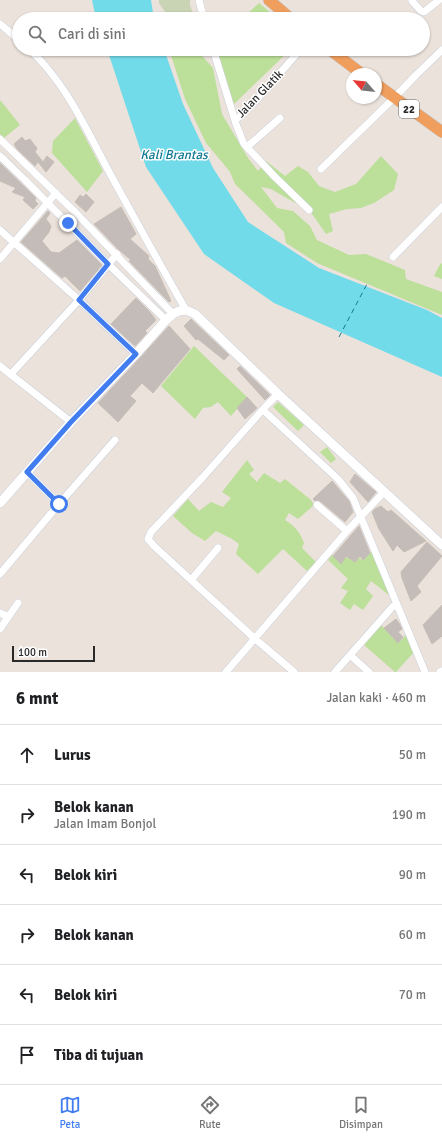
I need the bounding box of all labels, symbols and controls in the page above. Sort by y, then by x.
search box [12,12,430,56]
icon: search [26,23,48,45]
text: Cari di sini [58,25,126,43]
street label: Jalan Glatik [234,67,286,121]
north arrow [346,68,382,104]
road number: 22 [399,100,419,118]
water label: Kali Brantas [140,147,209,163]
route end [59,214,77,232]
route start [50,495,68,513]
scale bar [12,644,95,663]
text: 100 m [18,646,47,659]
text: 6 mnt [16,688,58,709]
text: Jalan kaki · 460 m [327,690,426,706]
icon: ahead [16,744,38,766]
text: Lurus [54,746,91,764]
text: 50 m [399,747,426,763]
text: Belok kanan [54,798,134,816]
icon: right [16,804,38,826]
text: 190 m [392,807,426,823]
text: Jalan Imam Bonjol [54,816,156,832]
icon: left [16,864,38,886]
text: Belok kiri [54,866,117,884]
text: 90 m [399,867,426,883]
icon: right [16,924,38,946]
text: Belok kanan [54,926,134,944]
text: 60 m [399,927,426,943]
icon: left [16,984,38,1006]
text: Belok kiri [54,986,117,1004]
text: 70 m [399,987,426,1003]
icon: arrive [16,1044,38,1066]
text: Tiba di tujuan [54,1046,144,1064]
tab: Peta [59,1094,81,1131]
tab: Rute [199,1094,221,1131]
tab: Disimpan [339,1094,383,1131]

